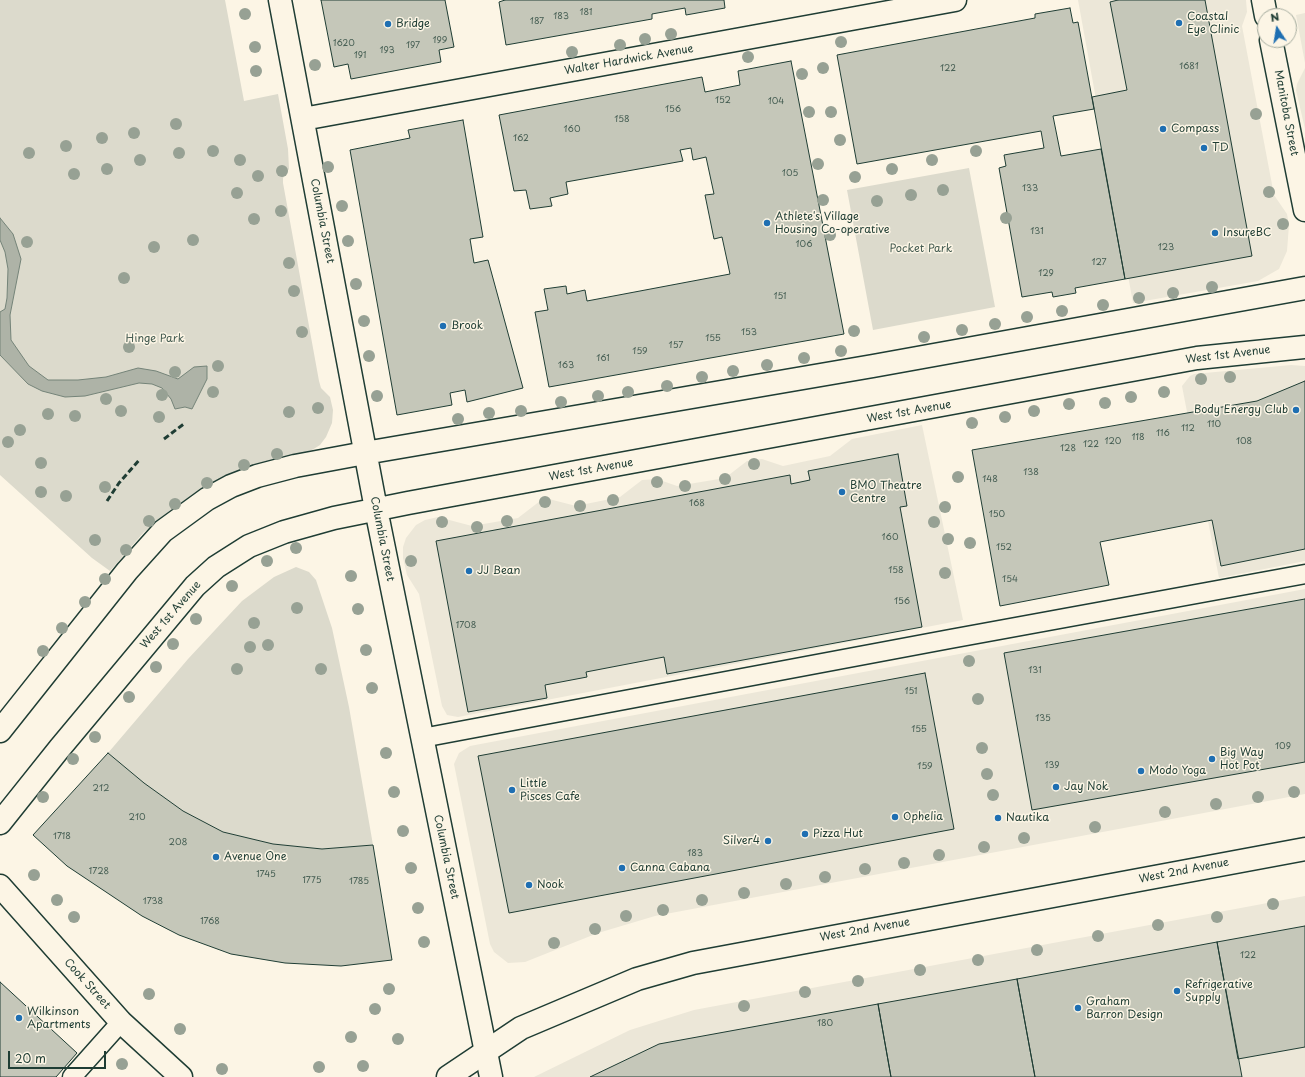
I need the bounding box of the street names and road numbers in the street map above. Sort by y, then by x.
street label: Walter Hardwick Avenue [563,42,695,78]
street label: Manitoba Street [1271,69,1301,157]
street label: Columbia Street [307,177,337,265]
street label: West 1st Avenue [1185,343,1271,367]
street label: West 1st Avenue [866,398,952,426]
street label: West 1st Avenue [548,456,634,484]
street label: Columbia Street [367,495,397,583]
street label: West 1st Avenue [138,578,204,652]
street label: Columbia Street [431,814,461,900]
street label: West 2nd Avenue [1138,856,1230,886]
street label: West 2nd Avenue [819,916,911,944]
street label: Cook Street [61,956,113,1012]

